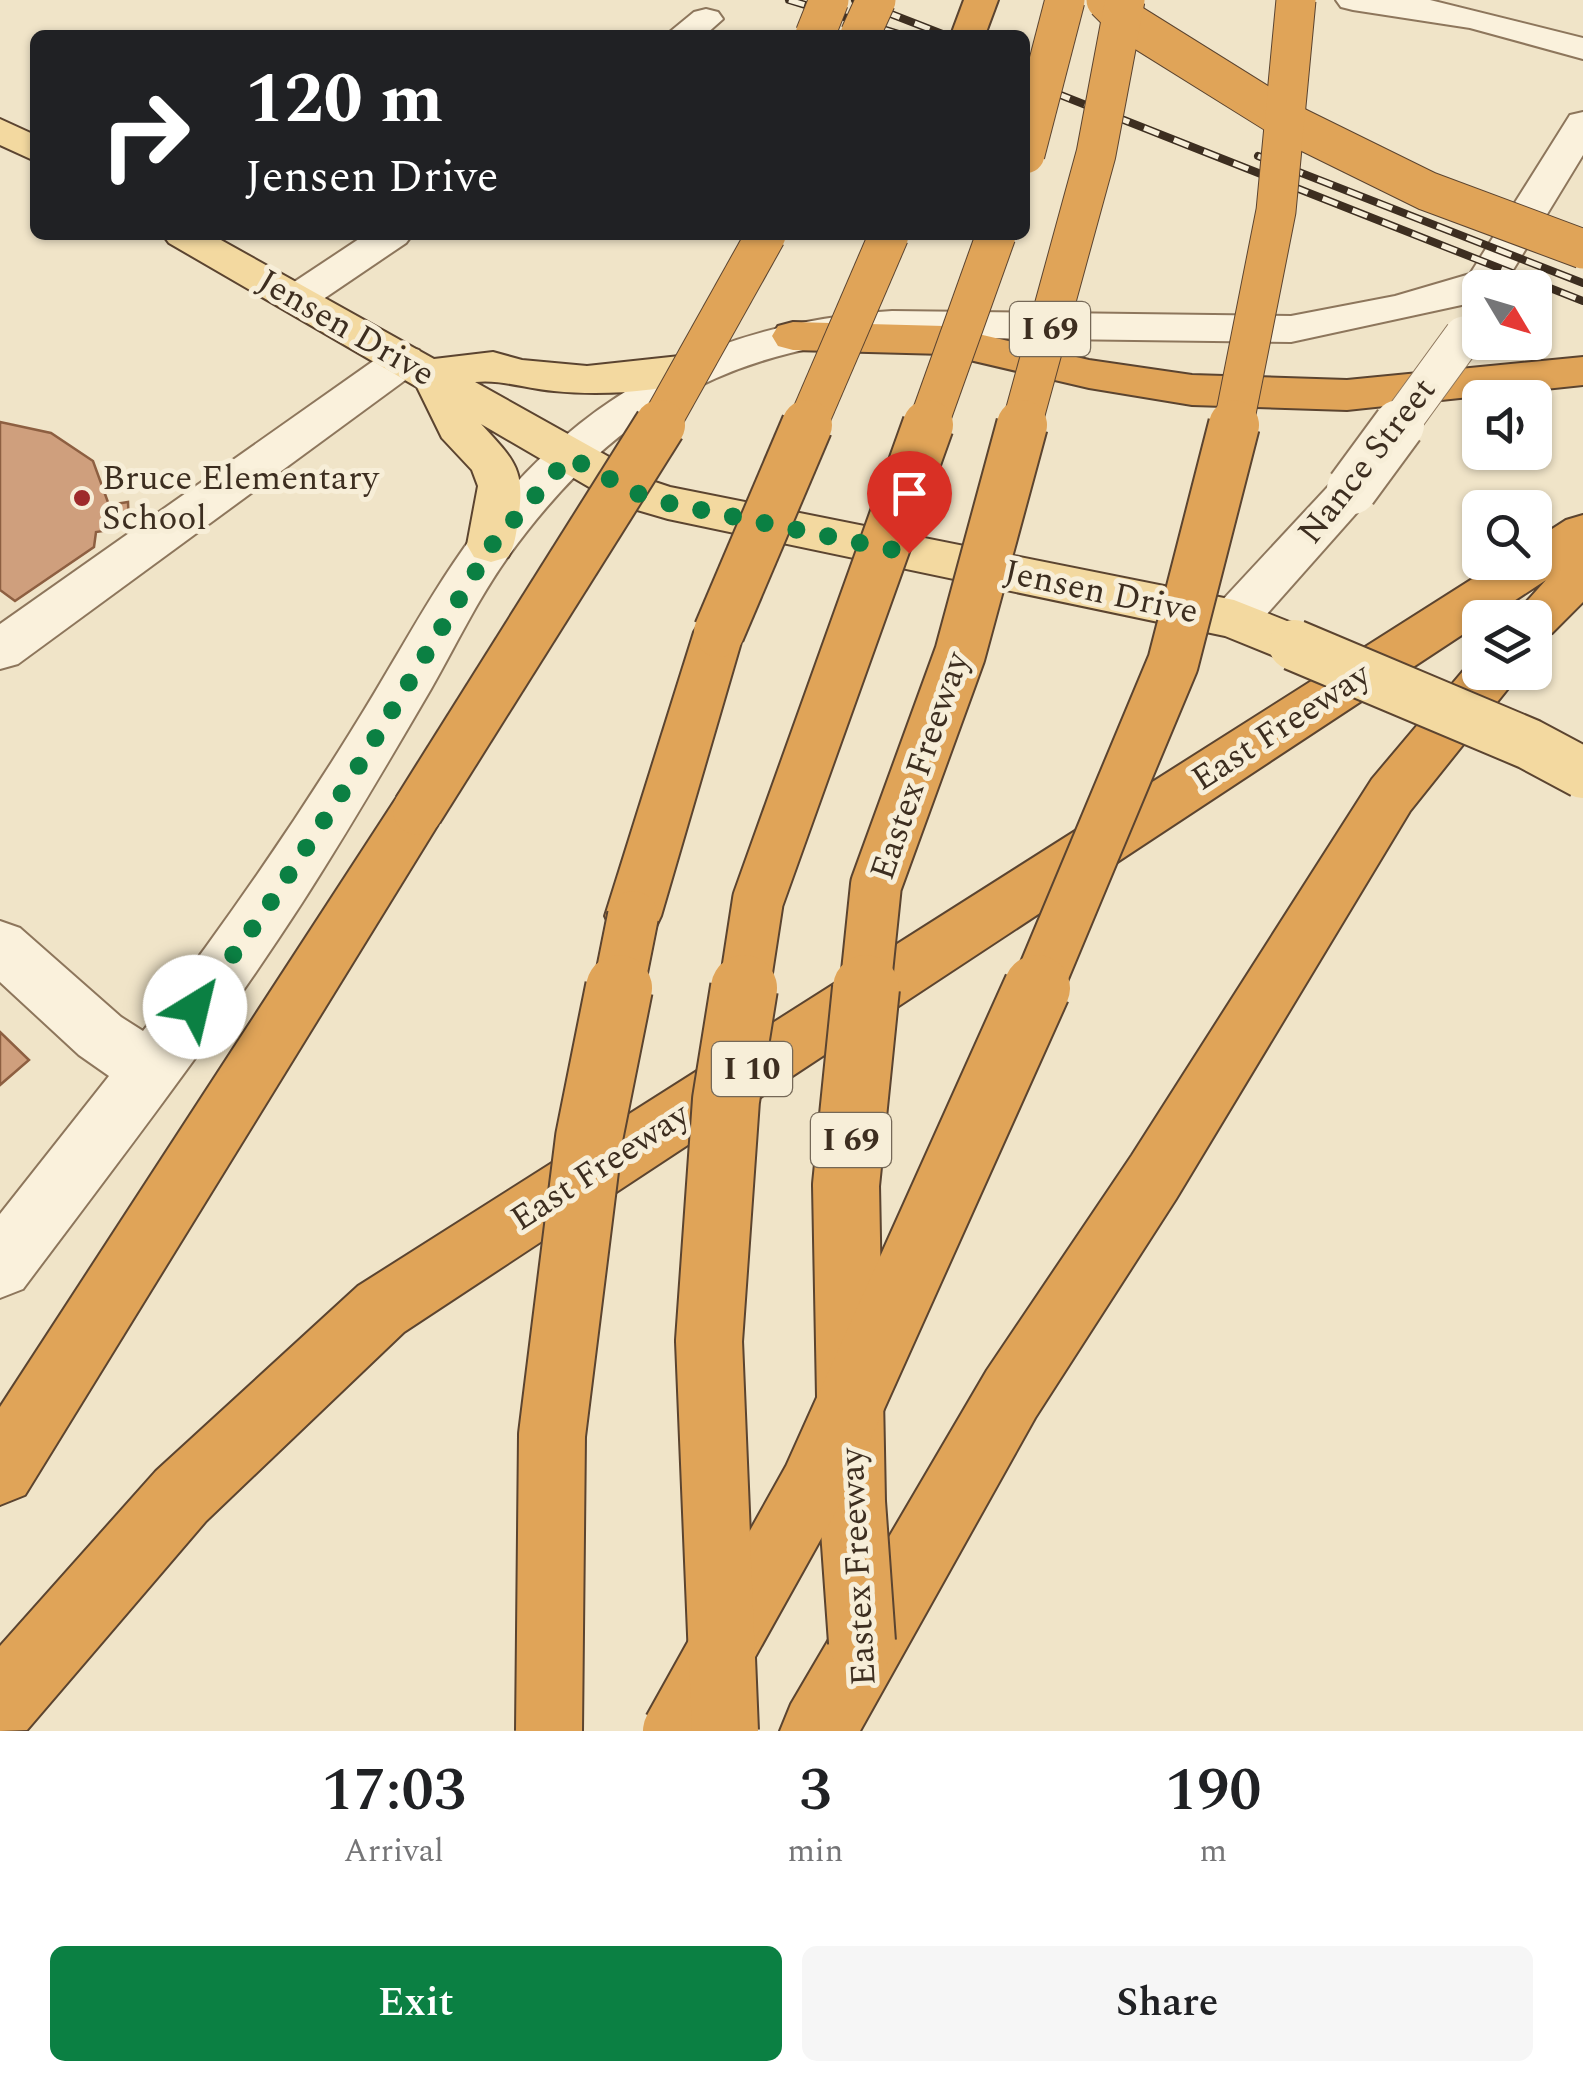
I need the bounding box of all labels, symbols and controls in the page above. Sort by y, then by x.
text: 120 m [245,47,443,153]
icon: right [80,70,210,200]
text: Jensen Drive [245,143,499,212]
street label: Jensen Drive [247,256,445,400]
north arrow [1462,270,1552,360]
map controls [1462,270,1552,690]
road number: I 69 [1010,302,1090,356]
street label: Nance Street [1285,366,1449,556]
button: sound [1462,380,1552,470]
pin [867,451,952,554]
place label: Bruce Elementary School [102,452,380,545]
icon: arrive [882,466,937,521]
marker: Bruce Elementary School [71,487,93,509]
button: search [1462,490,1552,580]
street label: Jensen Drive [999,546,1203,638]
button: layers [1462,600,1552,690]
street label: Eastex Freeway [856,644,984,887]
street label: East Freeway [1181,649,1382,805]
position arrow [143,955,247,1059]
road number: I 10 [712,1042,792,1096]
street label: East Freeway [500,1089,701,1245]
road number: I 69 [811,1113,891,1167]
street label: Eastex Freeway [825,1446,891,1687]
text: 17:03 [322,1745,466,1837]
text: 3 [799,1745,832,1837]
text: 190 [1165,1745,1261,1837]
text: Arrival [344,1827,444,1876]
text: min [787,1827,843,1876]
text: m [1199,1827,1227,1876]
button: Exit [50,1946,782,2061]
button: Share [802,1946,1533,2061]

